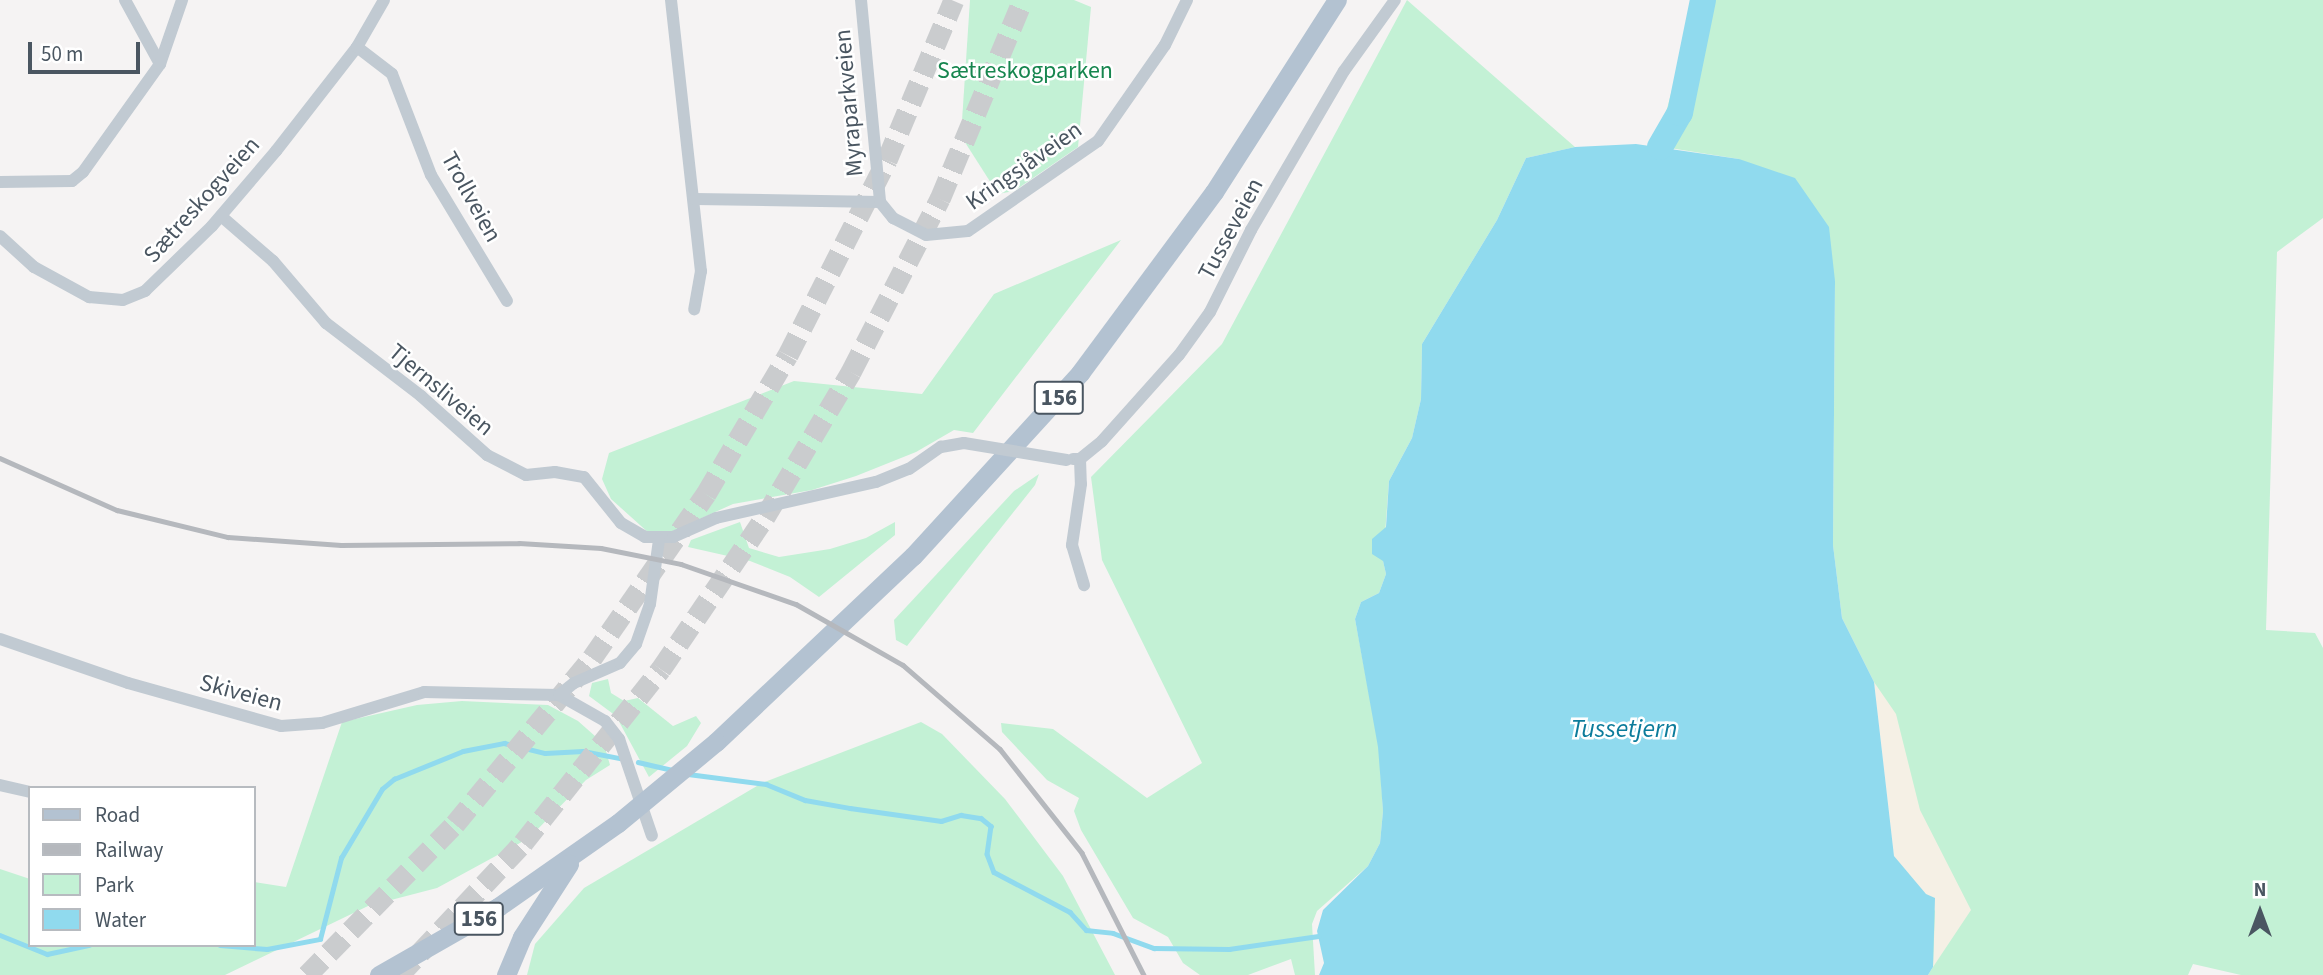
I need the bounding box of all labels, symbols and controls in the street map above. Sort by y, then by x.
scale bar [32,28,144,72]
street label: Myraparkveien [828,28,870,178]
text: 50 m [41,39,83,69]
park label: Sætreskogparken [937,57,1113,85]
street label: Kringsjåveien [960,115,1088,217]
street label: Sætreskogveien [138,131,266,269]
street label: Trollveien [434,147,508,247]
street label: Tusseveien [1192,173,1270,285]
street label: Tjernsliveien [383,338,499,442]
road number: 156 [1033,378,1085,418]
street label: Skiveien [196,668,286,718]
water label: Tussetjern [1571,713,1677,745]
legend [28,786,256,947]
text: Road [95,800,140,830]
text: Railway [95,835,163,865]
text: Park [95,870,134,900]
north arrow [2225,877,2295,947]
text: N [2254,877,2266,904]
road number: 156 [453,900,505,938]
text: Water [95,905,146,935]

